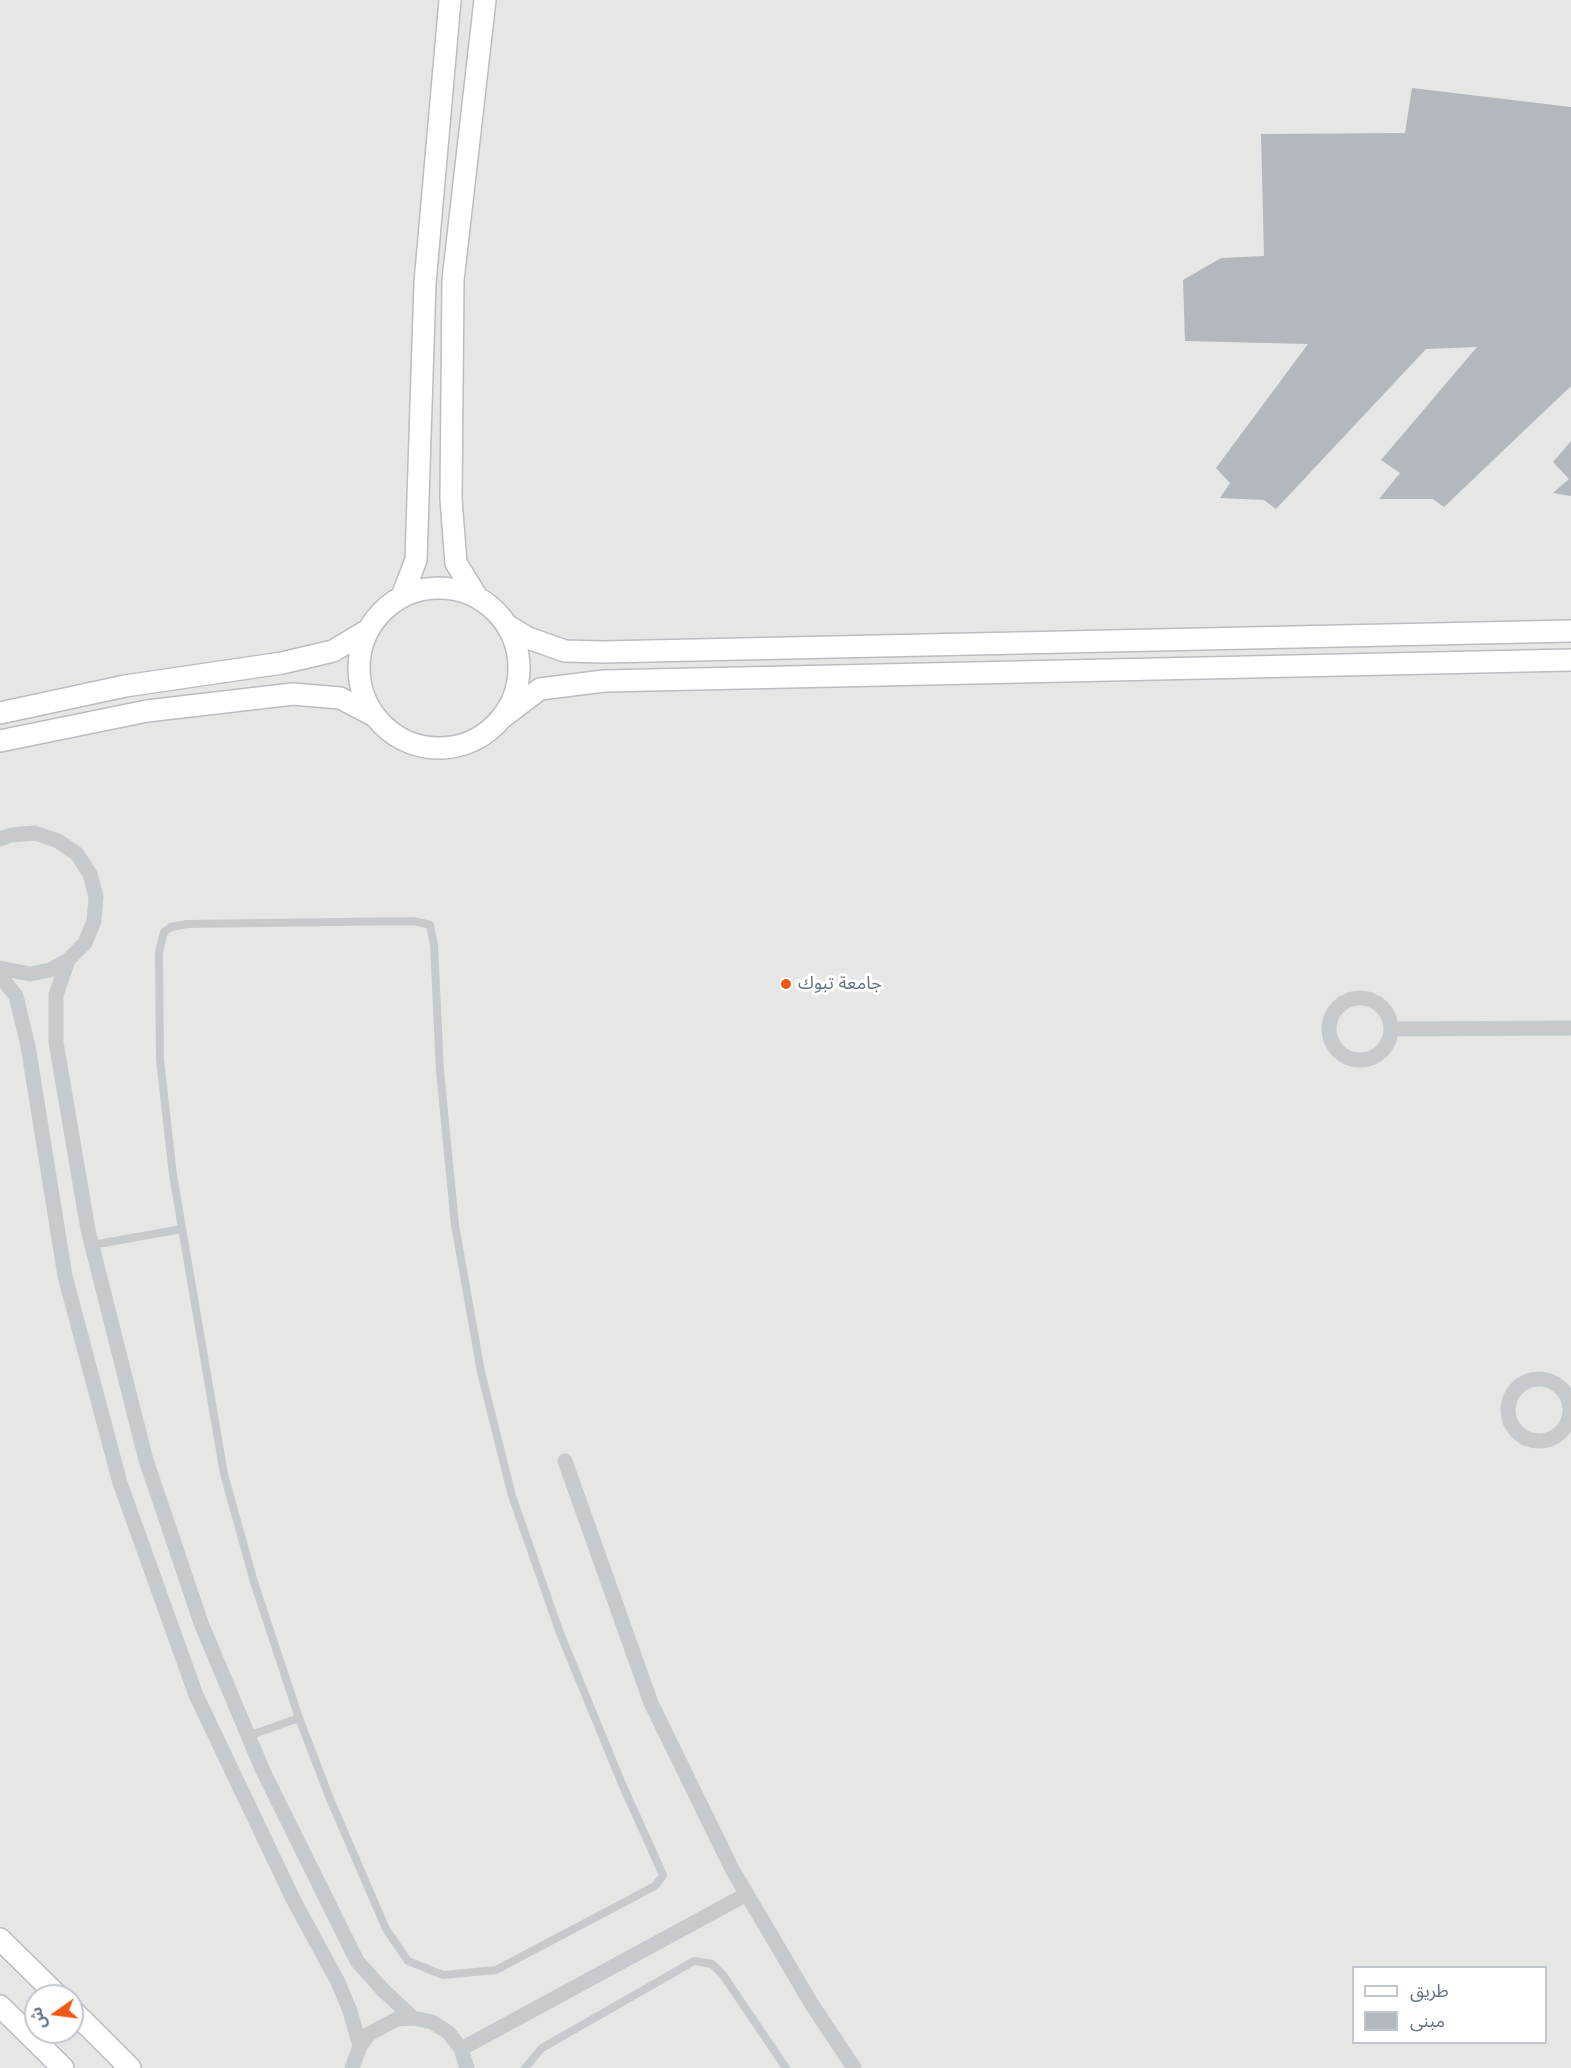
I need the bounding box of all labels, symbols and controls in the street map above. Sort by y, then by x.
place label: جامعة تبوك [798,973,882,995]
marker: جامعة تبوك [779,977,793,991]
legend [1352,1966,1547,2044]
text: طريق [1410,1979,1449,2002]
north arrow [24,1984,84,2044]
text: ش [25,2005,51,2031]
text: مبنى [1410,2009,1445,2032]

